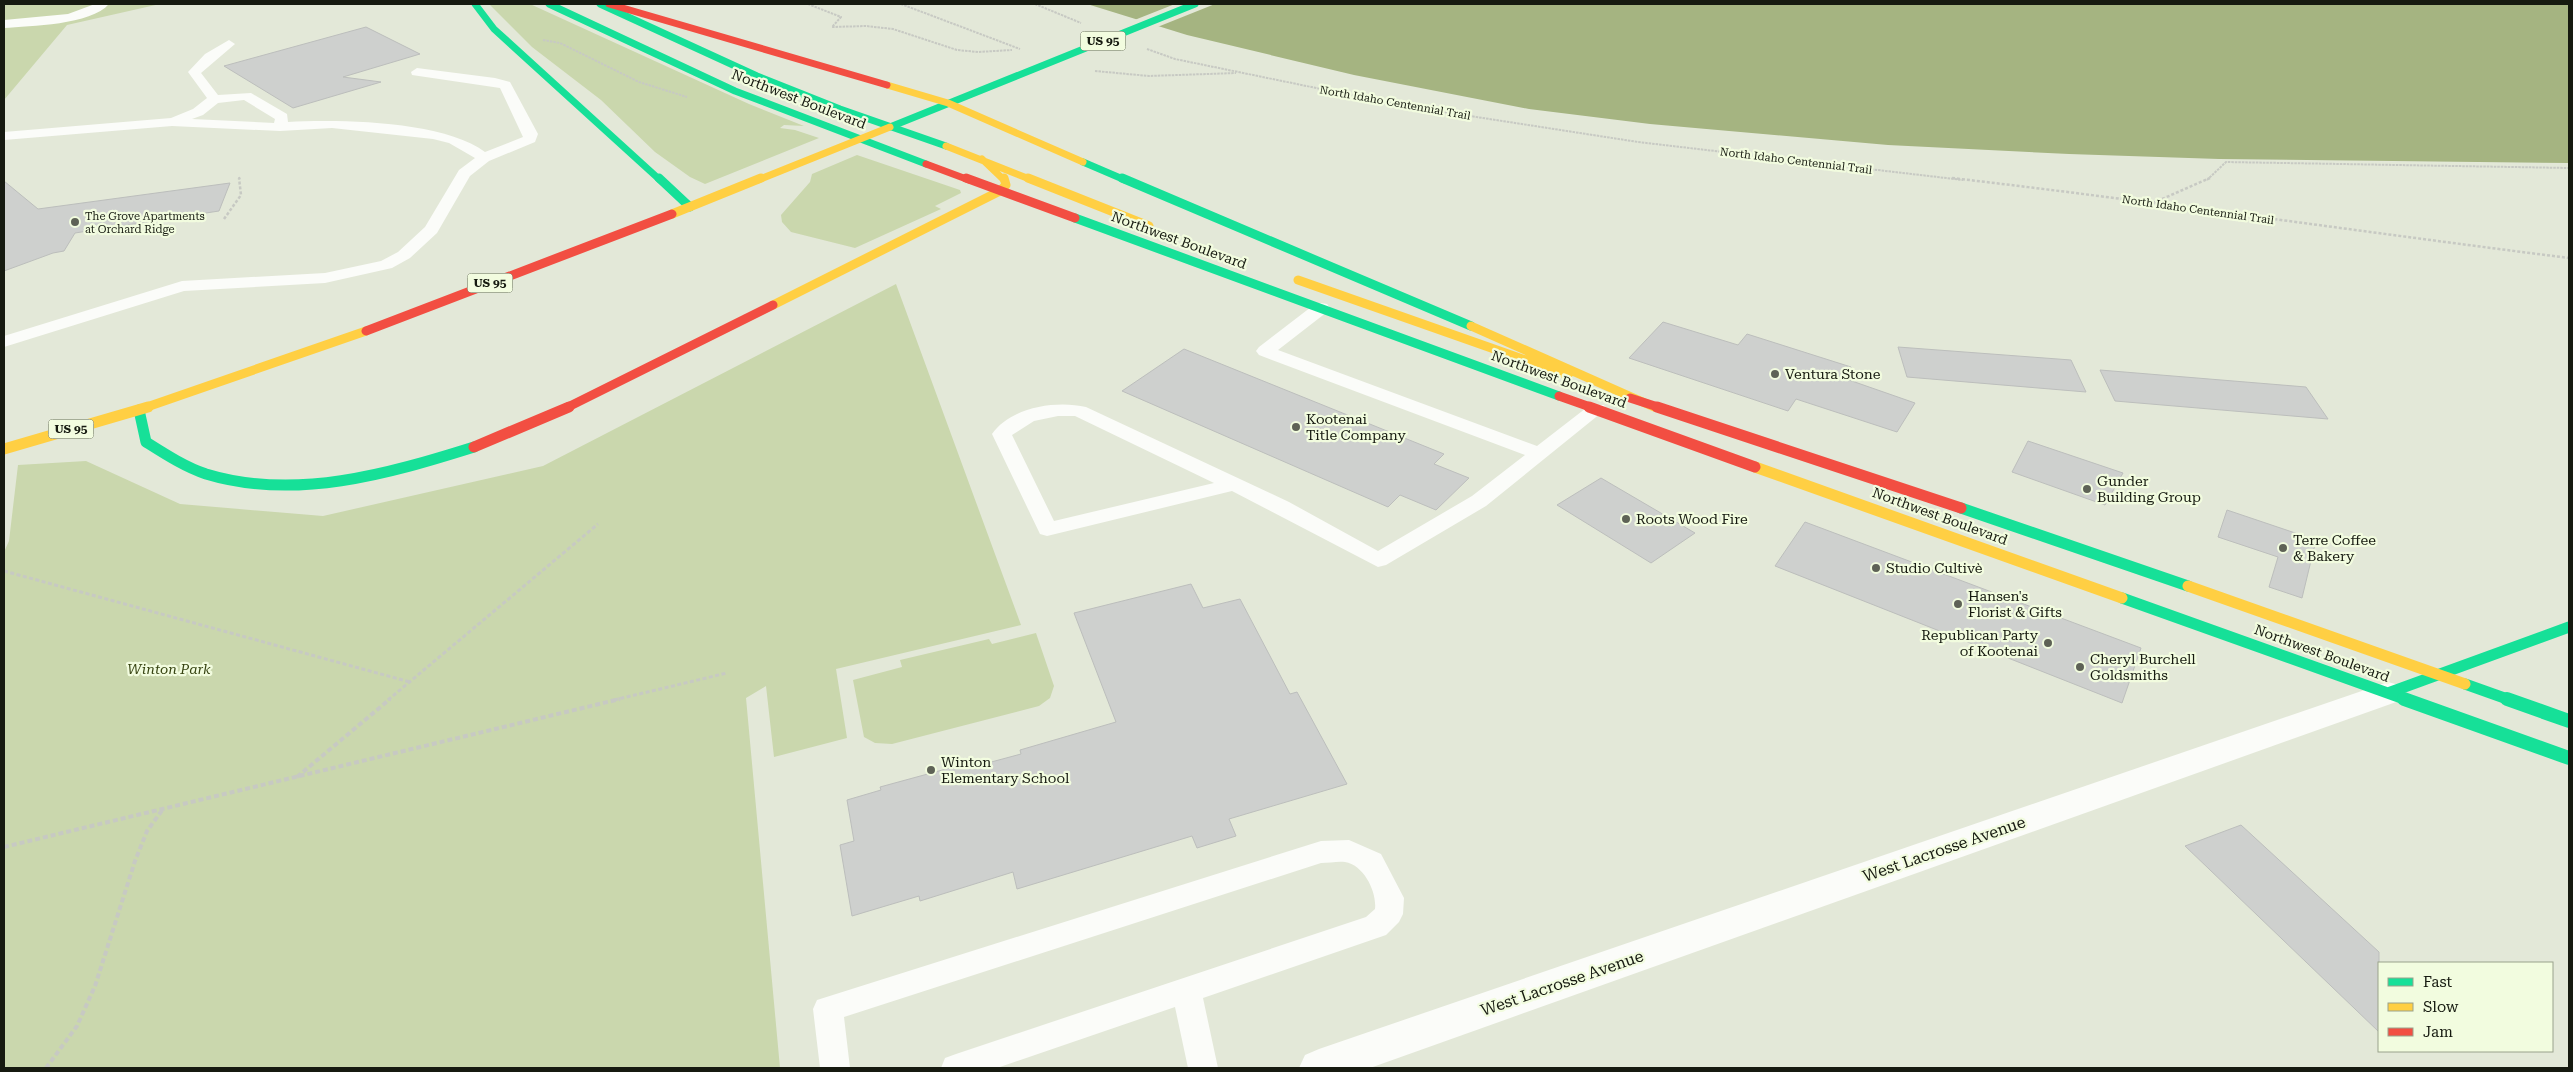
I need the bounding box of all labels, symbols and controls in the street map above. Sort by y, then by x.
road number: US 95 [1080,31,1126,50]
street label: Northwest Boulevard [729,66,869,132]
street label: North Idaho Centennial Trail [1318,83,1472,123]
street label: North Idaho Centennial Trail [1719,145,1873,177]
street label: North Idaho Centennial Trail [2121,193,2275,227]
street label: Northwest Boulevard [1109,208,1249,272]
place label: The Grove Apartments at Orchard Ridge [85,210,205,236]
marker: The Grove Apartments at Orchard Ridge [69,216,81,228]
road number: US 95 [468,274,512,292]
street label: Northwest Boulevard [1489,347,1629,411]
place label: Ventura Stone [1785,366,1881,382]
marker: Ventura Stone [1769,368,1781,380]
place label: Kootenai Title Company [1306,411,1407,443]
road number: US 95 [48,419,94,438]
marker: Kootenai Title Company [1290,421,1302,433]
place label: Gunder Building Group [2097,473,2201,505]
marker: Gunder Building Group [2081,483,2093,495]
street label: Northwest Boulevard [1870,484,2010,548]
place label: Roots Wood Fire [1636,511,1748,527]
marker: Roots Wood Fire [1620,513,1632,525]
place label: Terre Coffee & Bakery [2293,532,2376,564]
marker: Terre Coffee & Bakery [2277,542,2289,554]
place label: Studio Cultivè [1886,560,1983,576]
marker: Studio Cultivè [1870,562,1882,574]
place label: Hansen's Florist & Gifts [1968,588,2062,620]
marker: Hansen's Florist & Gifts [1952,598,1964,610]
street label: Northwest Boulevard [2252,621,2392,685]
place label: Republican Party of Kootenai [1921,627,2039,659]
marker: Republican Party of Kootenai [2042,637,2054,649]
place label: Cheryl Burchell Goldsmiths [2090,651,2196,683]
park label: Winton Park [127,661,211,677]
marker: Cheryl Burchell Goldsmiths [2074,661,2086,673]
place label: Winton Elementary School [941,754,1070,786]
marker: Winton Elementary School [925,764,937,776]
street label: West Lacrosse Avenue [1860,812,2028,886]
street label: West Lacrosse Avenue [1478,946,1646,1020]
legend [2378,962,2553,1052]
text: Fast [2423,973,2453,991]
text: Slow [2423,998,2459,1016]
text: Jam [2423,1023,2453,1041]

